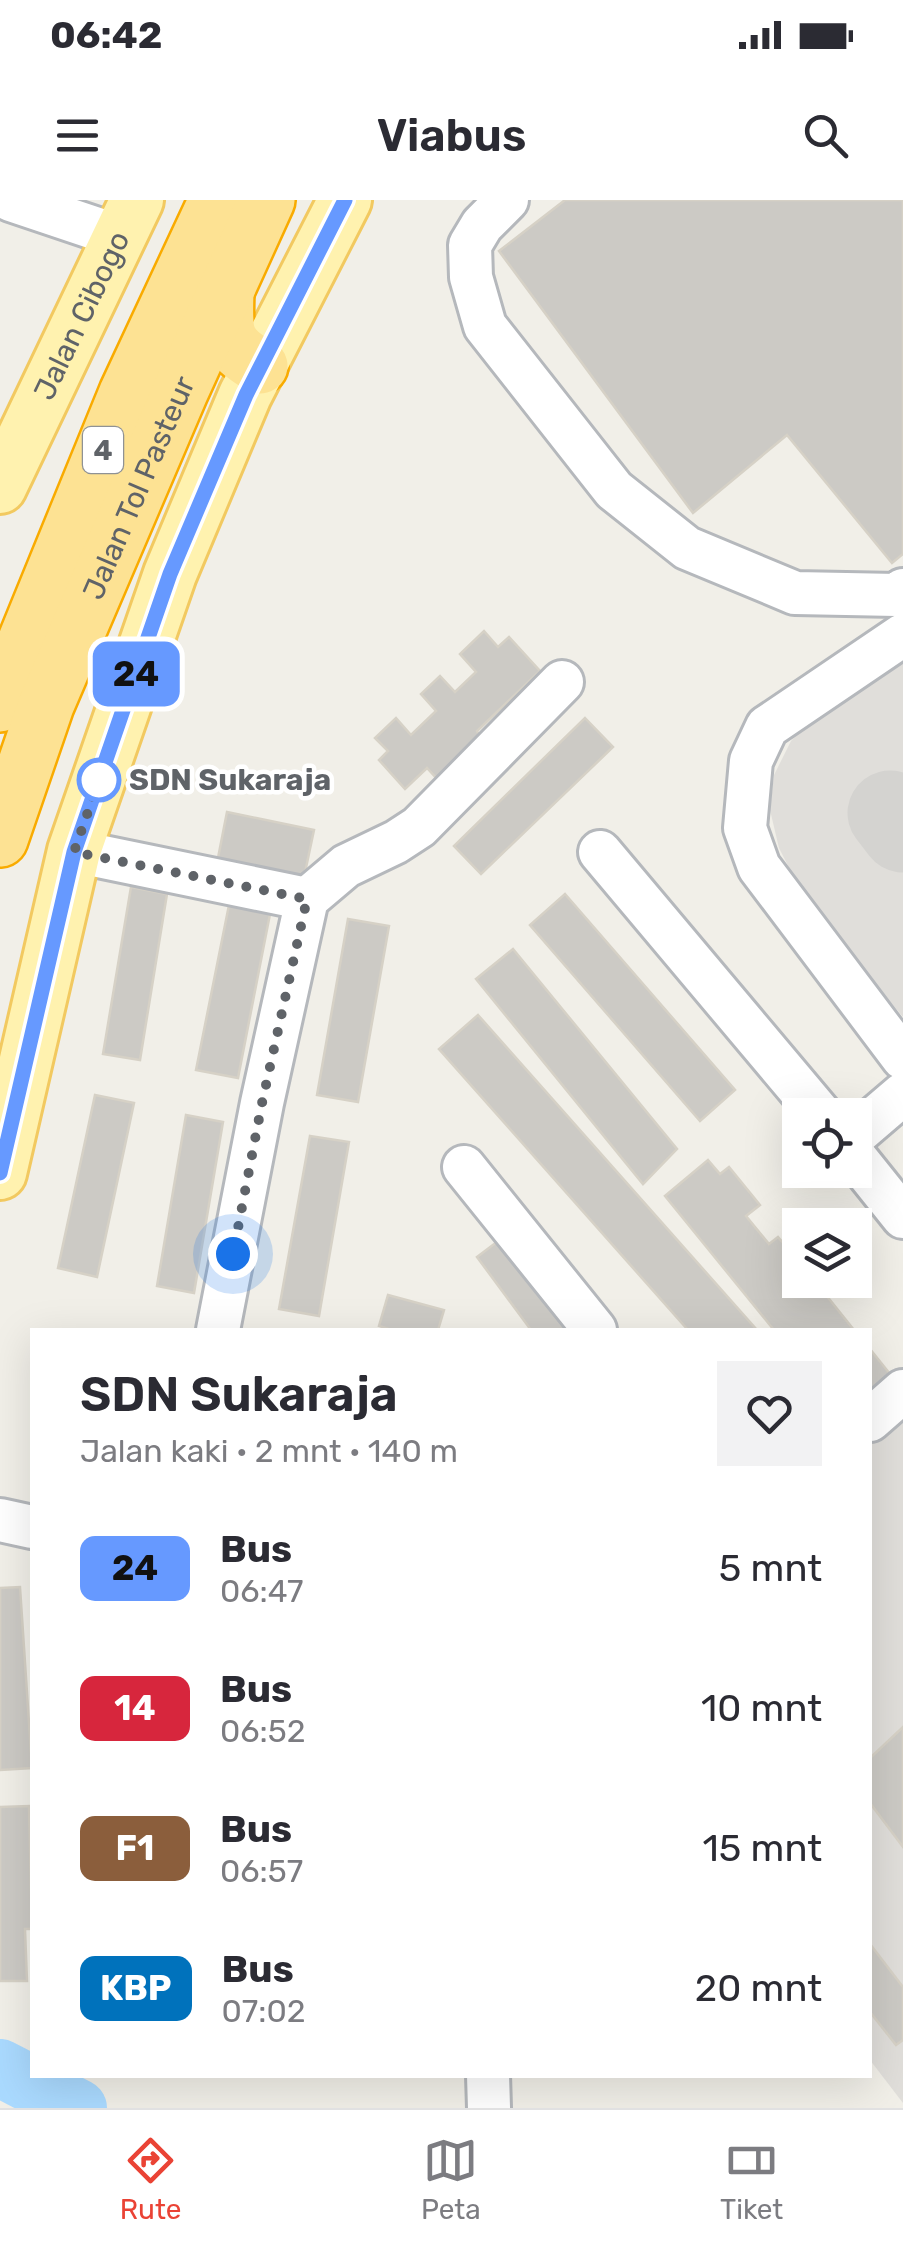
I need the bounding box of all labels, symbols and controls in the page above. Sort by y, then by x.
text: 06:42 [50,12,162,58]
icon: menu [50,108,105,163]
icon: search [798,108,853,163]
text: Viabus [377,109,526,162]
street label: Jalan Cibogo [26,225,137,406]
street label: Jalan Tol Pasteur [75,370,203,605]
road number: 4 [83,427,123,473]
line badge: 24 [91,642,181,706]
text: 24 [113,653,159,695]
marker: SDN Sukaraja [78,759,120,801]
place label: SDN Sukaraja [129,762,331,798]
map controls [782,1098,872,1298]
button: locate [782,1098,872,1188]
button: layers [782,1208,872,1298]
your location [208,1229,258,1279]
button: heart [717,1361,822,1466]
text: SDN Sukaraja [80,1366,398,1423]
text: Jalan kaki · 2 mnt · 140 m [80,1432,458,1470]
text: Bus [220,1526,292,1572]
text: 5 mnt [719,1545,822,1591]
text: 24 [112,1547,158,1589]
text: 06:47 [220,1572,304,1610]
text: Bus [220,1666,292,1712]
text: 10 mnt [701,1685,822,1731]
text: 14 [114,1687,156,1729]
text: 06:52 [220,1712,306,1750]
text: Bus [220,1806,292,1852]
text: 15 mnt [702,1825,822,1871]
text: F1 [115,1827,155,1869]
text: 06:57 [220,1852,303,1890]
text: Bus [222,1946,294,1992]
text: 20 mnt [695,1965,822,2011]
text: KBP [100,1967,172,2009]
text: 07:02 [222,1992,306,2030]
tab: Rute [120,2133,182,2226]
tab: Peta [421,2133,481,2226]
tab: Tiket [720,2133,783,2226]

